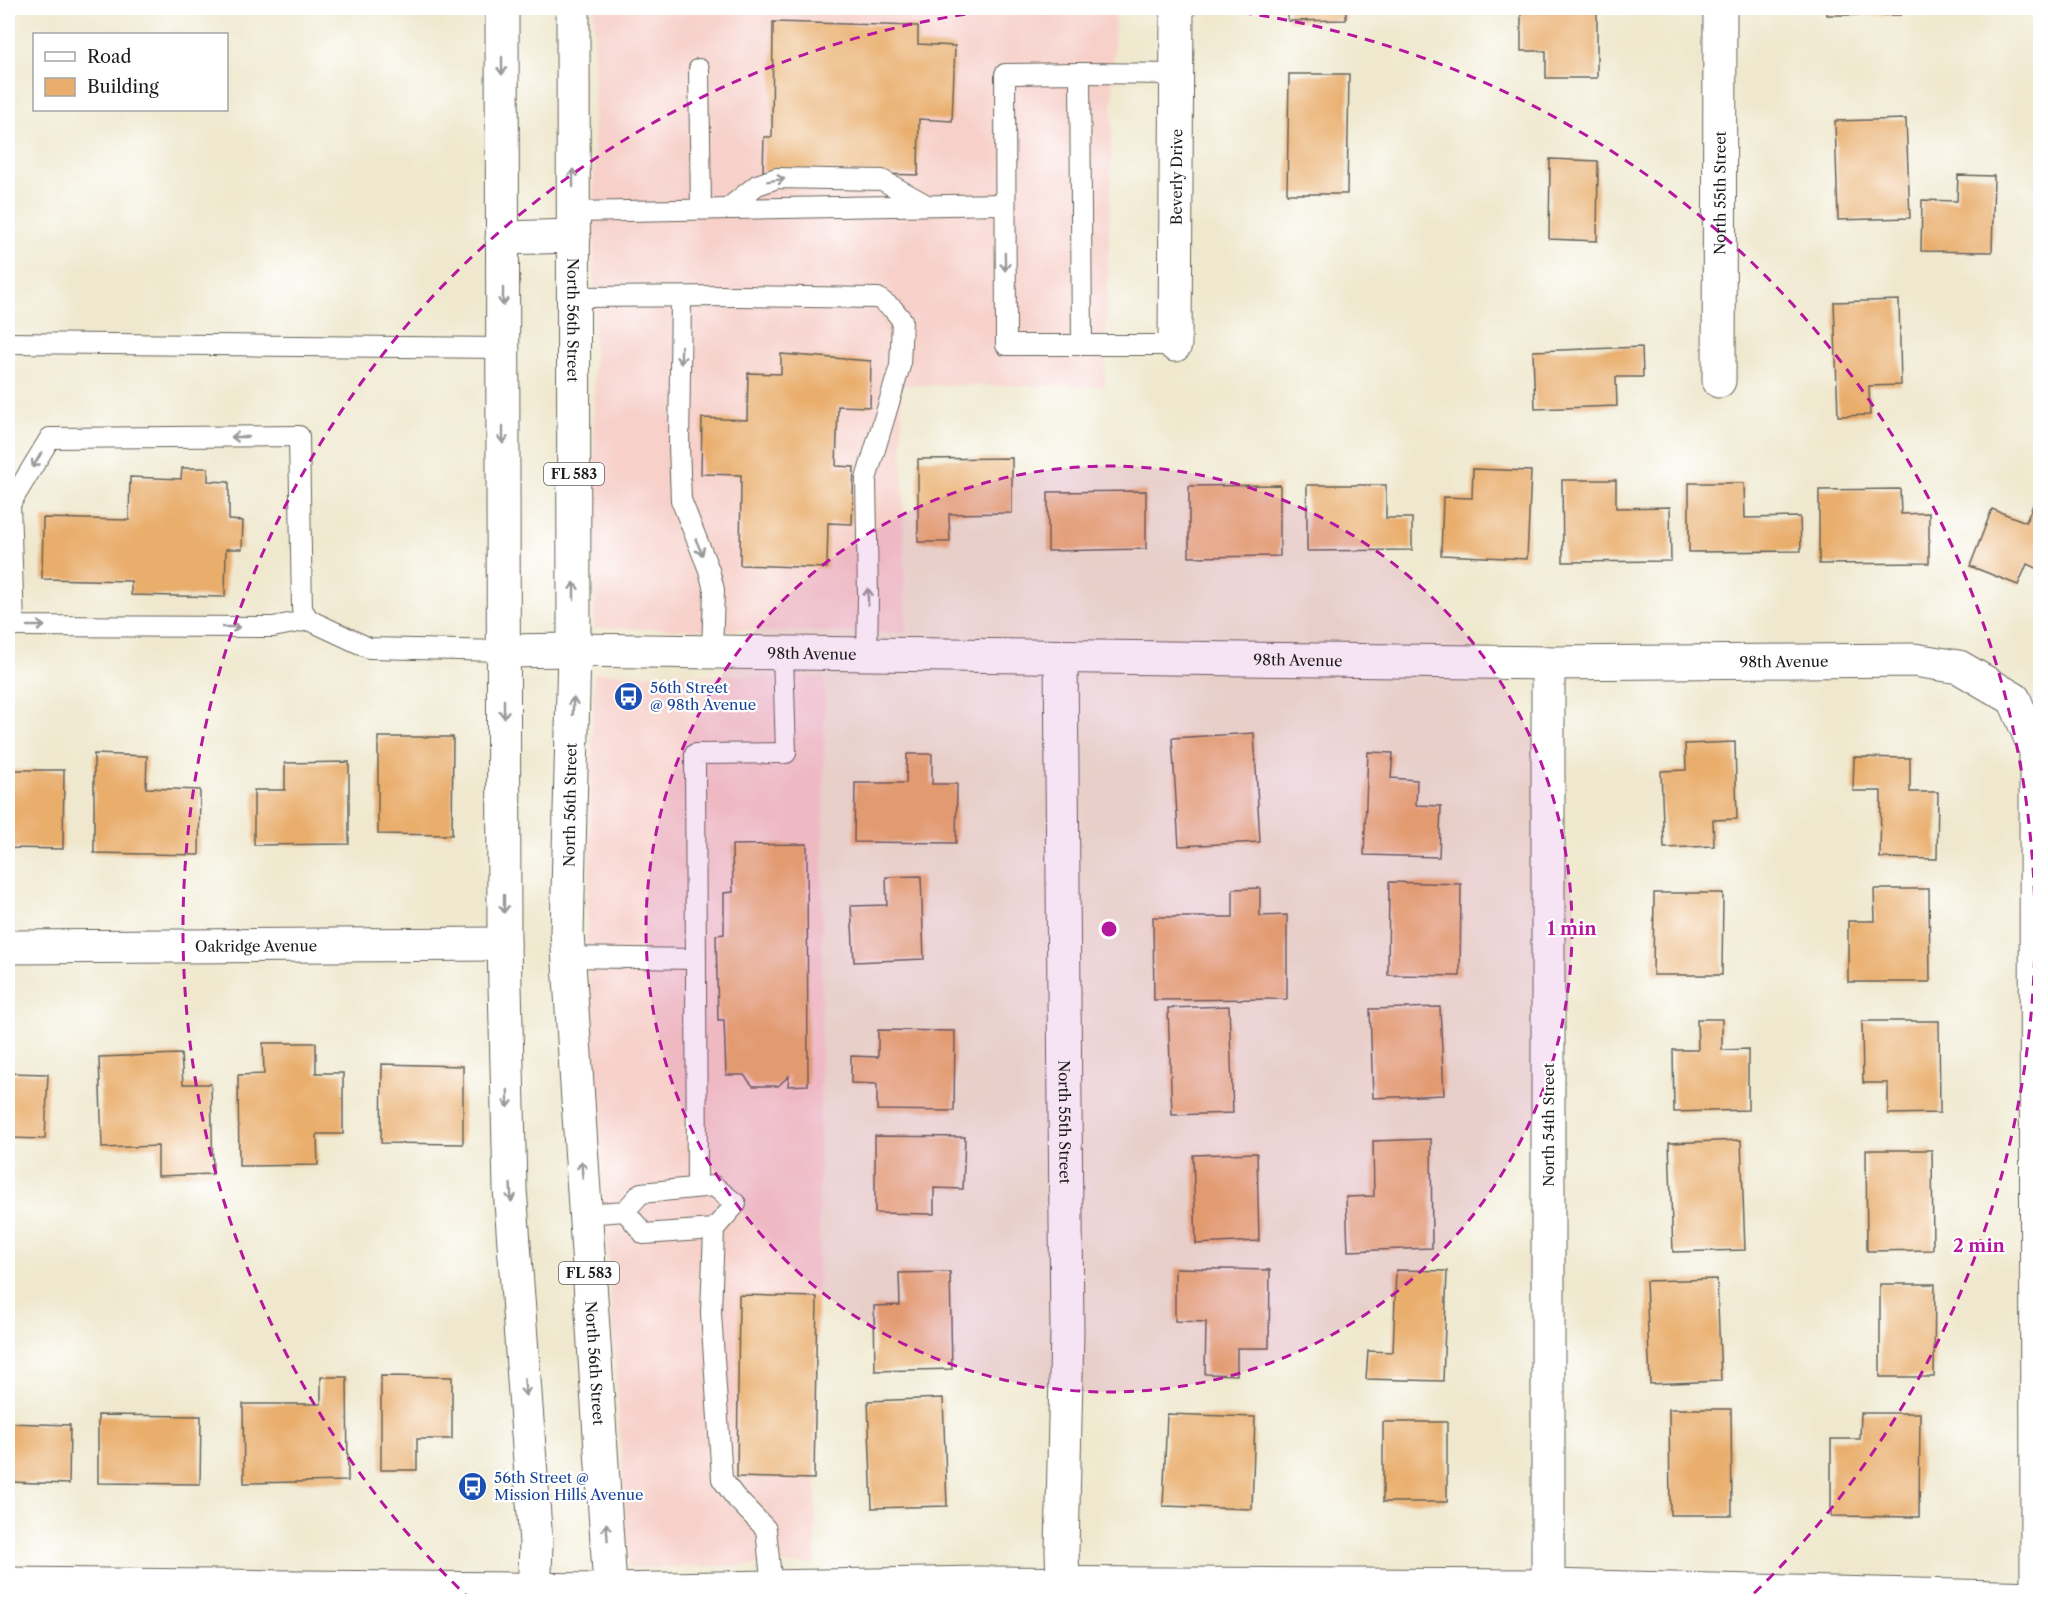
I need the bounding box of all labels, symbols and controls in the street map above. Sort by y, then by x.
legend [33,33,228,111]
text: Road [87,46,132,68]
one-way arrow [496,55,508,75]
text: Building [87,76,159,98]
street label: Beverly Drive [1166,129,1186,225]
street label: North 55th Street [1710,130,1729,255]
one-way arrow [567,168,579,188]
one-way arrow [766,175,786,186]
one-way arrow [999,251,1011,271]
street label: North 56th Street [564,258,583,383]
one-way arrow [497,286,509,306]
one-way arrow [675,345,686,365]
one-way arrow [497,425,509,445]
one-way arrow [231,431,251,443]
one-way arrow [30,451,42,468]
road number: FL 583 [544,463,604,485]
one-way arrow [694,537,705,555]
one-way arrow [568,582,580,602]
one-way arrow [862,587,874,607]
one-way arrow [25,620,45,632]
one-way arrow [220,621,240,633]
street label: 98th Avenue [767,643,857,663]
street label: 98th Avenue [1253,650,1343,670]
street label: 98th Avenue [1739,651,1829,671]
place label: 56th Street @ 98th Avenue [650,678,756,714]
bus stop icon: 56th Street @ 98th Avenue [613,680,645,712]
one-way arrow [567,697,578,717]
one-way arrow [498,699,510,719]
street label: North 56th Street [559,742,581,867]
one-way arrow [498,894,510,914]
text: 1 min [1547,918,1597,940]
centre of rings [1099,919,1119,939]
street label: Oakridge Avenue [195,936,317,955]
street label: North 55th Street [1055,1060,1075,1185]
street label: North 54th Street [1539,1062,1558,1187]
one-way arrow [502,1089,514,1109]
one-way arrow [576,1160,587,1180]
one-way arrow [505,1182,516,1202]
text: 2 min [1953,1235,2006,1257]
road number: FL 583 [559,1262,619,1284]
street label: North 56th Street [582,1300,609,1426]
one-way arrow [519,1377,530,1397]
place label: 56th Street @ Mission Hills Avenue [494,1468,644,1504]
bus stop icon: 56th Street @ Mission Hills Avenue [457,1470,489,1502]
one-way arrow [601,1522,612,1542]

